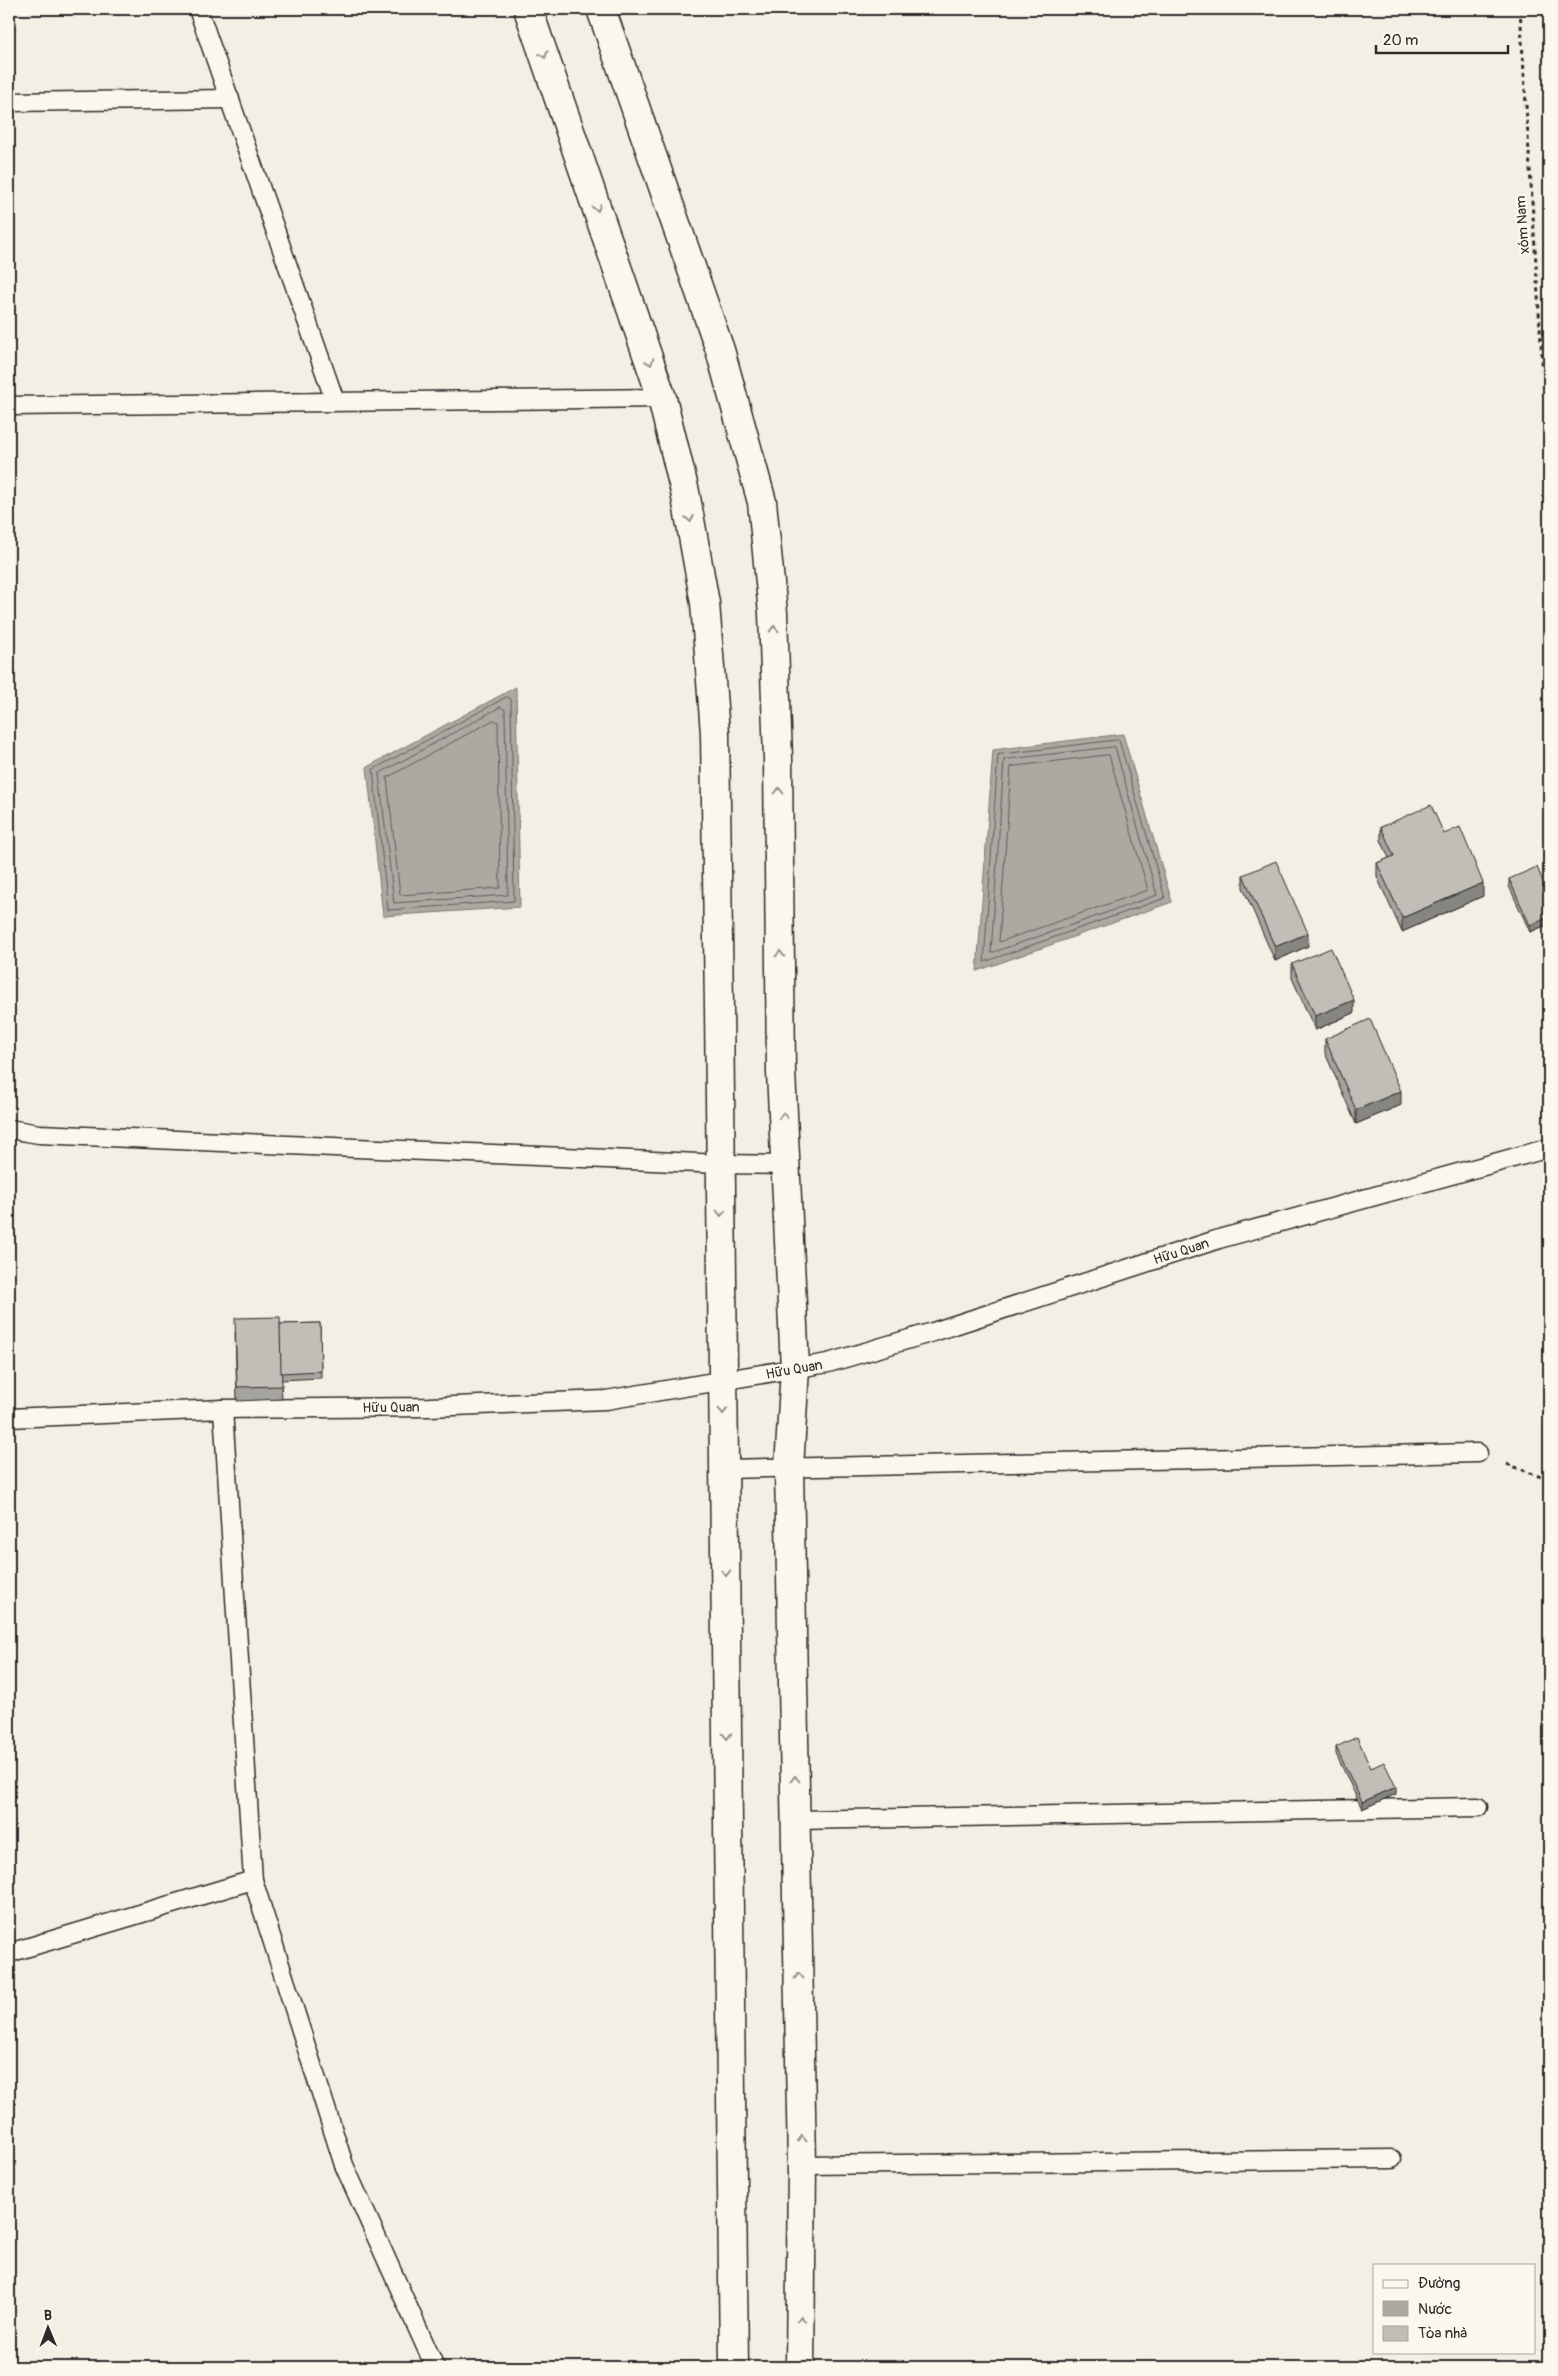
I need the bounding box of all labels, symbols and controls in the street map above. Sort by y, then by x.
scale bar [1376,22,1508,54]
text: 20 m [1383,31,1418,50]
one-way arrow [538,50,548,59]
street label: xóm Nam [1512,195,1533,255]
one-way arrow [591,204,601,212]
one-way arrow [644,357,654,366]
one-way arrow [685,515,695,524]
one-way arrow [768,624,779,632]
one-way arrow [774,787,784,794]
one-way arrow [775,949,785,957]
one-way arrow [778,1112,789,1120]
one-way arrow [716,1210,726,1217]
street label: Hữu Quan [1151,1235,1211,1268]
street label: Hữu Quan [764,1356,824,1383]
street label: Hữu Quan [362,1399,420,1416]
one-way arrow [718,1407,728,1415]
one-way arrow [721,1570,731,1577]
one-way arrow [722,1732,733,1740]
one-way arrow [790,1774,800,1782]
one-way arrow [793,1972,804,1980]
one-way arrow [797,2134,807,2142]
legend [1373,2264,1536,2354]
text: Đường [1418,2274,1460,2293]
text: Nước [1418,2300,1452,2319]
north arrow [22,2304,72,2354]
text: B [44,2307,52,2324]
one-way arrow [796,2314,806,2322]
text: Tòa nhà [1418,2324,1467,2343]

